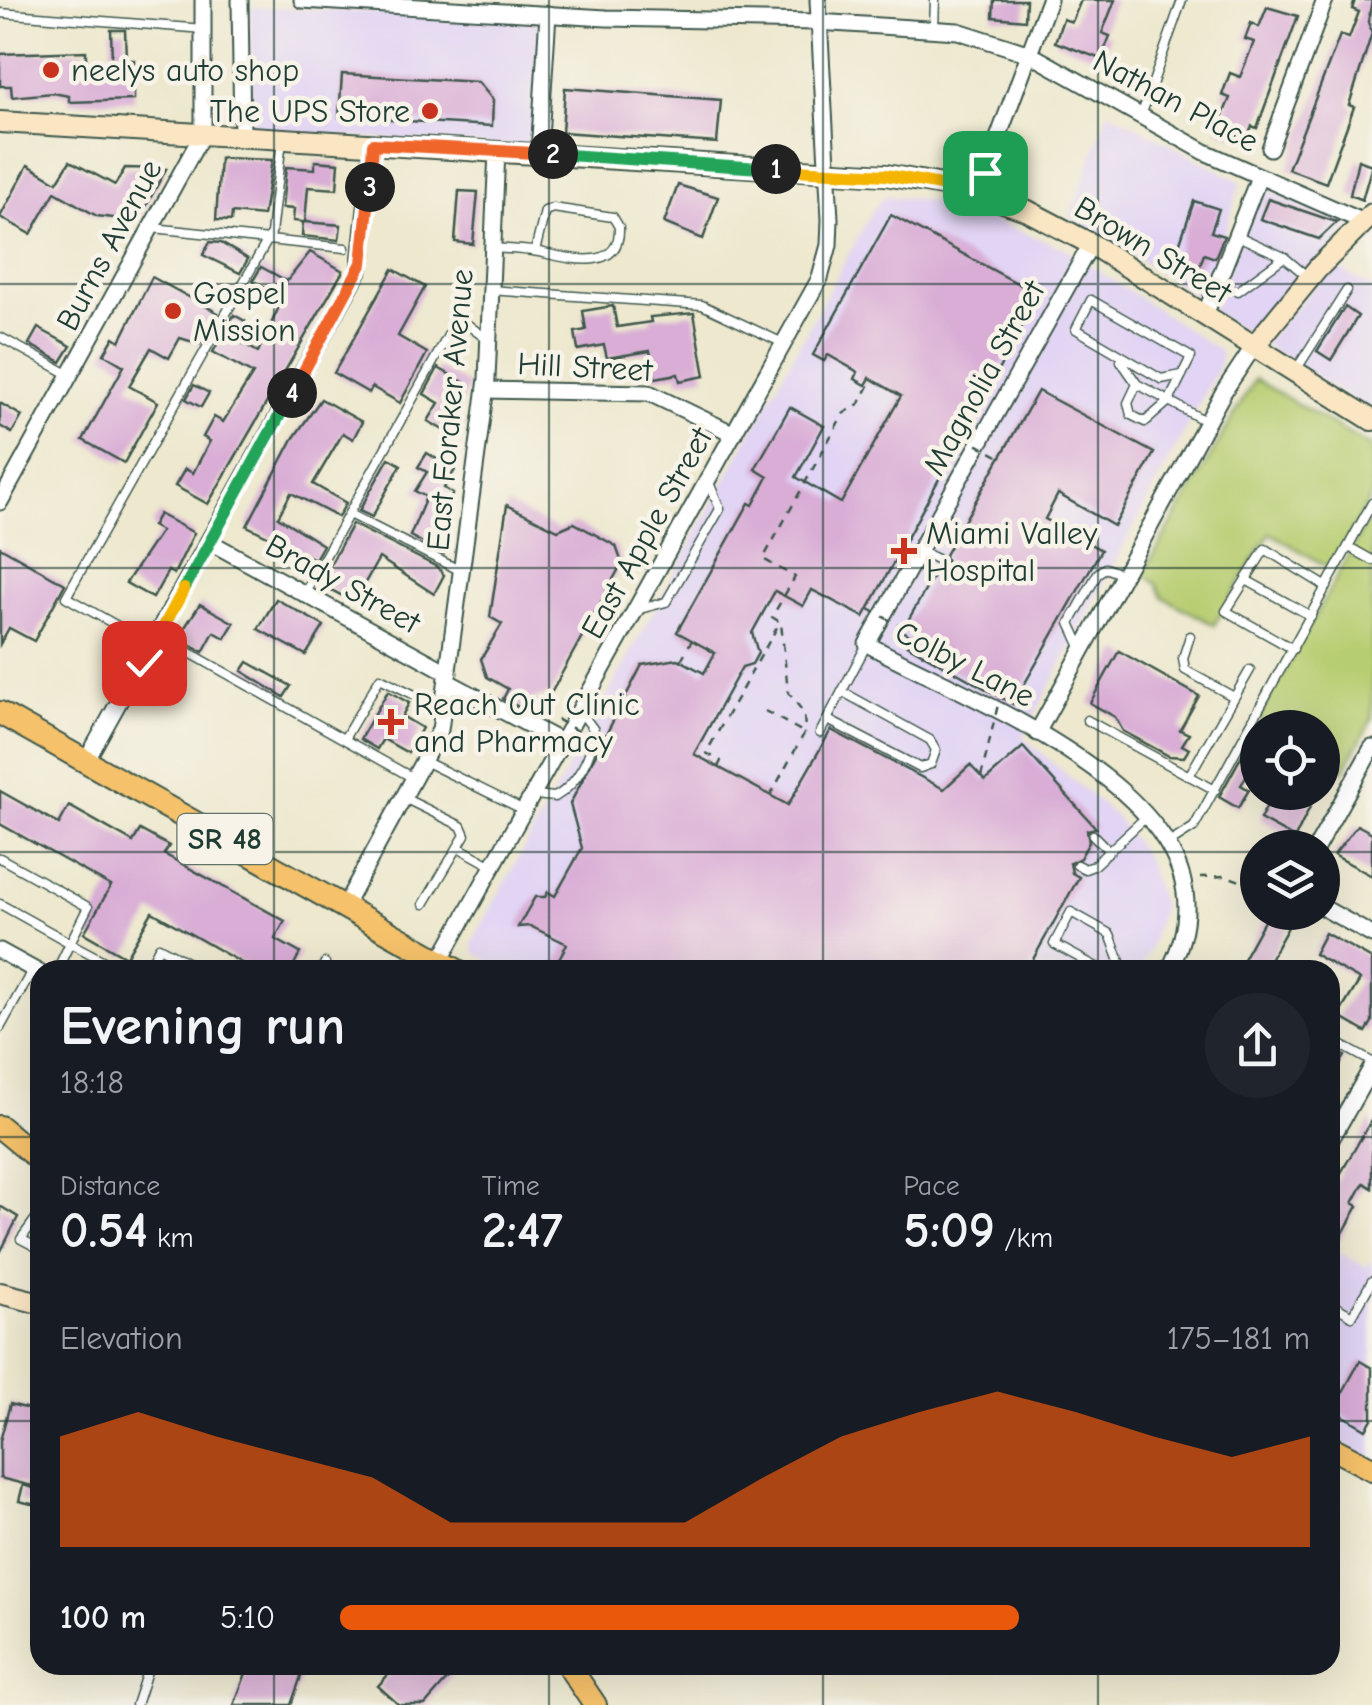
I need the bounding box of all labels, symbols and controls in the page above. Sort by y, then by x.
street label: Nathan Place [1087,42,1265,160]
place label: neelys auto shop [71,52,299,89]
marker: neelys auto shop [40,59,62,81]
place label: The UPS Store [210,93,410,130]
marker: The UPS Store [419,100,441,122]
pin: 2 [528,129,578,179]
pin [943,131,1028,216]
text: 2 [546,138,560,170]
pin: 1 [751,144,801,194]
icon: arrive [958,146,1013,201]
street label: Burns Avenue [49,153,169,337]
text: 1 [770,153,782,185]
pin: 3 [345,162,395,212]
text: 3 [363,171,377,203]
street label: Brown Street [1068,189,1239,312]
street label: East Foraker Avenue [419,268,481,552]
street label: Magnolia Street [915,274,1053,482]
place label: Gospel Mission [193,275,296,349]
marker: Gospel Mission [162,300,184,322]
street label: Hill Street [517,345,654,389]
pin: 4 [267,368,317,418]
text: 4 [285,377,299,409]
street label: East Apple Street [574,420,721,645]
place label: Miami Valley Hospital [926,515,1098,589]
street label: Brady Street [259,526,427,642]
marker: Miami Valley Hospital [891,538,917,564]
street label: Colby Lane [889,613,1041,715]
pin [102,621,187,706]
icon: check [117,636,172,691]
place label: Reach Out Clinic and Pharmacy [414,686,640,760]
marker: Reach Out Clinic and Pharmacy [378,709,404,735]
map controls [1240,710,1340,930]
button: locate [1240,710,1340,810]
road number: SR 48 [178,814,272,864]
button: layers [1240,830,1340,930]
button: share [1205,993,1310,1098]
text: Evening run [60,994,345,1058]
text: 18:18 [60,1064,124,1101]
text: Distance [60,1170,160,1202]
text: Time [482,1170,540,1202]
text: Pace [903,1170,960,1202]
text: 0.54 [60,1202,148,1260]
text: 2:47 [482,1202,563,1260]
text: 5:09 [903,1202,995,1260]
text: km [148,1222,194,1254]
text: /km [995,1222,1053,1254]
text: Elevation [60,1320,183,1357]
text: 175–181 m [1167,1320,1310,1357]
text: 100 m [60,1599,146,1636]
text: 5:10 [220,1599,275,1636]

